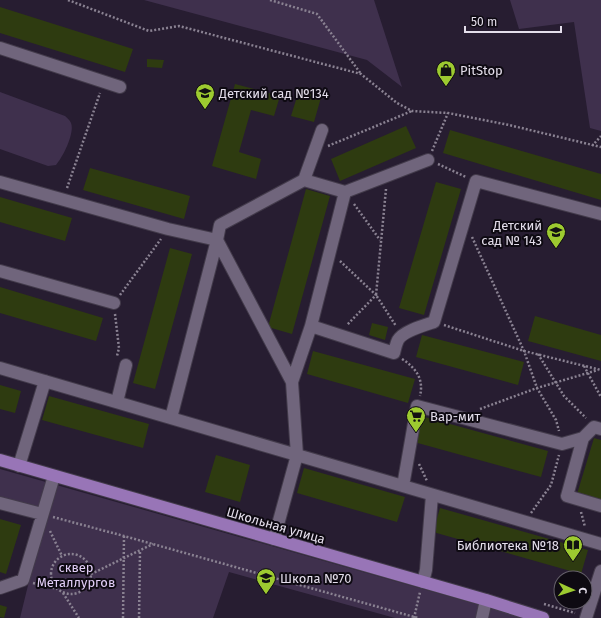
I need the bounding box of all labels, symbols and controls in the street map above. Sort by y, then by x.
scale bar [465,8,561,34]
text: 50 m [471,15,497,29]
shop icon: PitStop [435,59,457,87]
place label: PitStop [460,63,503,78]
school or university icon: Детский сад №134 [194,82,216,110]
place label: Детский сад №134 [218,86,329,101]
place label: Детский сад № 143 [481,218,542,248]
school or university icon: Детский сад № 143 [545,221,567,249]
supermarket icon: Вар-мит [405,405,427,433]
place label: Вар-мит [430,409,480,424]
street label: Школьная улица [225,504,327,547]
library icon: Библиотека №18 [562,534,584,562]
place label: Библиотека №18 [457,538,559,553]
park label: сквер Металлургов [37,560,115,590]
school or university icon: Школа №70 [255,567,277,595]
north arrow [553,570,593,610]
place label: Школа №70 [280,571,351,586]
text: С [576,587,589,595]

